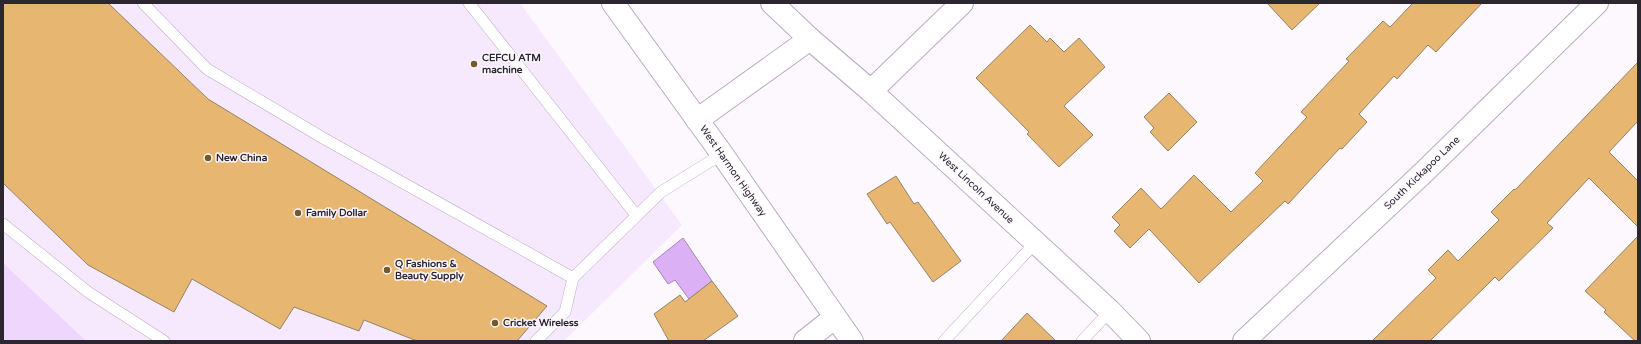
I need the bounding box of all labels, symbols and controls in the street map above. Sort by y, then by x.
place label: CEFCU ATM machine [482,52,541,76]
marker: CEFCU ATM machine [469,59,479,69]
street label: West Harmon Highway [697,123,769,219]
street label: South Kickapoo Lane [1382,134,1463,212]
street label: West Lincoln Avenue [936,150,1017,226]
place label: New China [216,152,268,164]
marker: New China [203,153,213,163]
place label: Family Dollar [306,207,367,219]
marker: Family Dollar [293,208,303,218]
place label: Q Fashions & Beauty Supply [395,258,464,282]
marker: Q Fashions & Beauty Supply [382,265,392,275]
place label: Cricket Wireless [503,317,579,329]
marker: Cricket Wireless [490,318,500,328]

